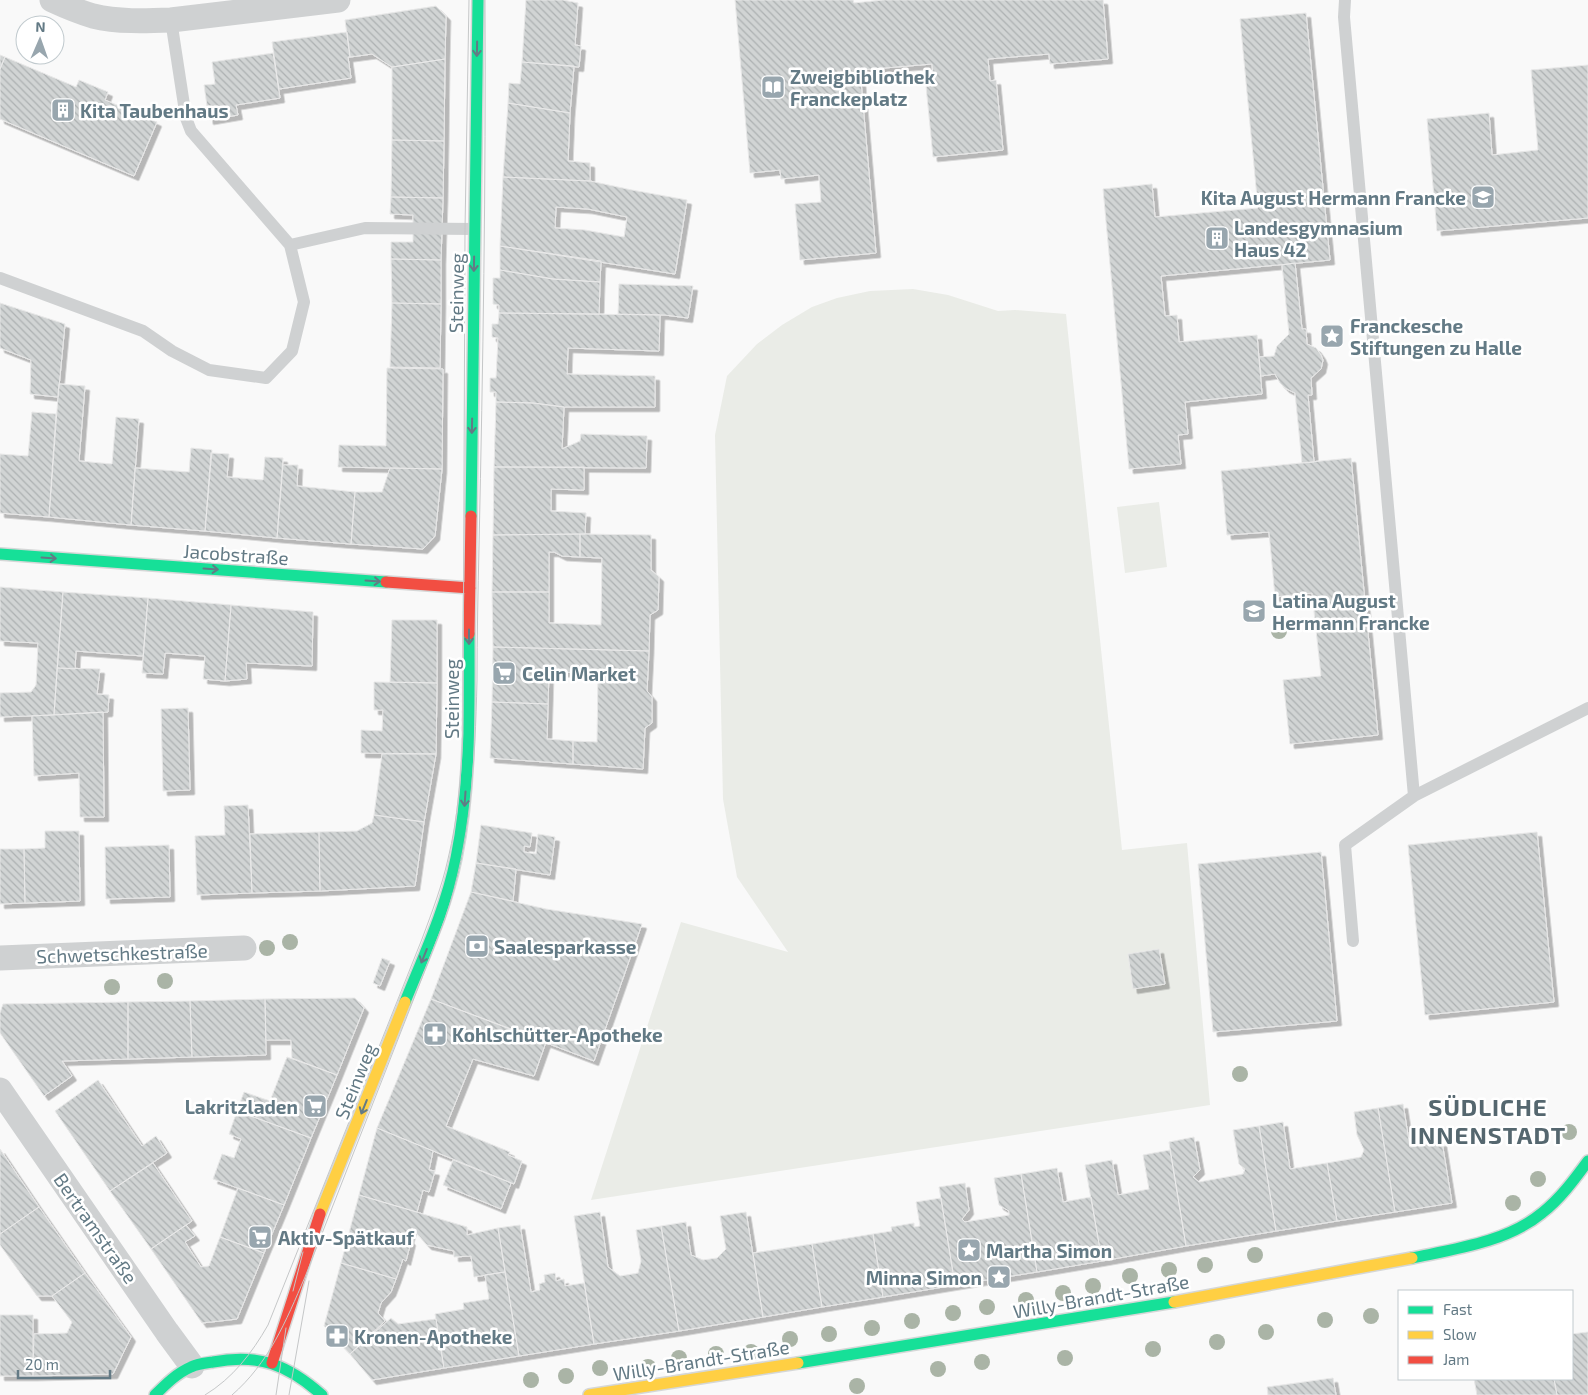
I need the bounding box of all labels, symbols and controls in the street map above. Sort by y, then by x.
north arrow [15,15,65,65]
text: N [35,18,46,35]
one-way arrow [472,40,482,56]
place label: Zweigbibliothek Franckeplatz [790,65,936,110]
library icon: Zweigbibliothek Franckeplatz [760,74,786,100]
building icon: Kita Taubenhaus [50,97,76,123]
place label: Kita Taubenhaus [80,99,229,122]
school or university icon: Kita August Hermann Francke [1470,184,1496,210]
place label: Kita August Hermann Francke [1201,186,1466,209]
place label: Landesgymnasium Haus 42 [1234,216,1403,261]
building icon: Landesgymnasium Haus 42 [1204,225,1230,251]
street label: Steinweg [444,252,468,333]
one-way arrow [469,255,479,271]
place label: Franckesche Stiftungen zu Halle [1350,314,1522,359]
place icon: Franckesche Stiftungen zu Halle [1319,323,1345,349]
one-way arrow [467,418,477,434]
street label: Jacobstraße [183,539,289,569]
one-way arrow [40,553,56,562]
one-way arrow [202,565,218,574]
one-way arrow [365,576,381,586]
place label: Latina August Hermann Francke [1272,589,1430,634]
school or university icon: Latina August Hermann Francke [1241,598,1267,624]
one-way arrow [464,628,474,645]
street label: Steinweg [440,659,463,739]
supermarket icon: Celin Market [491,660,517,686]
place label: Celin Market [522,662,636,685]
one-way arrow [461,791,470,807]
bank icon: Saalesparkasse [464,933,490,959]
place label: Saalesparkasse [494,935,637,958]
street label: Schwetschkestraße [36,939,208,967]
one-way arrow [419,948,428,963]
pharmacy icon: Kohlschütter-Apotheke [422,1021,448,1047]
place label: Kohlschütter-Apotheke [452,1023,663,1046]
street label: Steinweg [329,1039,381,1122]
district label: SÜDLICHE INNENSTADT [1410,1092,1566,1149]
supermarket icon: Lakritzladen [302,1093,328,1119]
place label: Lakritzladen [185,1095,298,1118]
one-way arrow [358,1099,368,1114]
street label: Bertramstraße [49,1168,143,1288]
supermarket icon: Aktiv-Spätkauf [247,1224,273,1250]
place label: Aktiv-Spätkauf [278,1226,415,1249]
place icon: Martha Simon [956,1237,982,1263]
place label: Martha Simon [986,1239,1112,1262]
place icon: Minna Simon [986,1264,1012,1290]
place label: Minna Simon [866,1266,982,1289]
street label: Willy-Brandt-Straße [1011,1269,1191,1323]
legend [1398,1290,1573,1380]
text: Fast [1443,1300,1473,1318]
pharmacy icon: Kronen-Apotheke [324,1323,350,1349]
place label: Kronen-Apotheke [354,1325,513,1348]
text: Slow [1443,1325,1477,1343]
street label: Willy-Brandt-Straße [611,1335,791,1385]
scale bar [18,1348,110,1380]
text: Jam [1443,1350,1469,1368]
text: 20 m [25,1355,59,1373]

